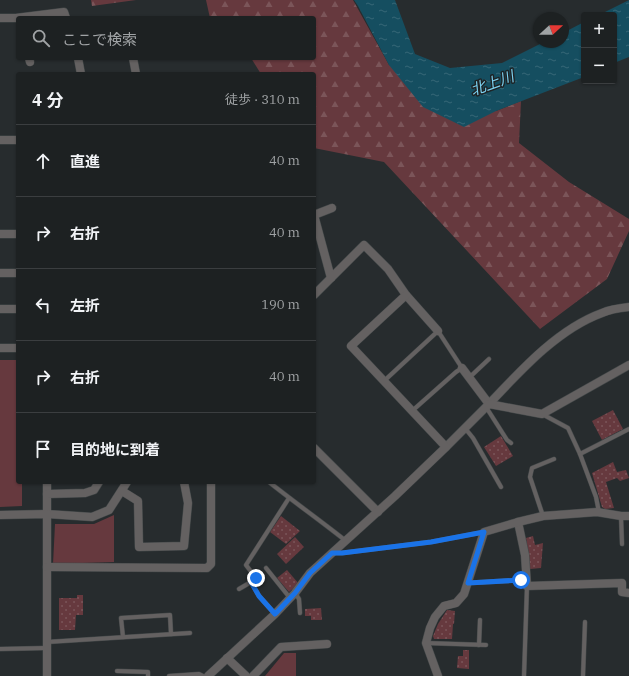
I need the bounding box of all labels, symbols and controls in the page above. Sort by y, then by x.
north arrow [533,12,569,48]
map controls [581,12,617,84]
button: + [581,12,617,48]
search box [16,16,316,60]
icon: search [30,27,52,49]
text: ここで検索 [62,30,137,49]
button: − [581,48,617,84]
water label: 北上川 [468,66,518,100]
text: 4 分 [32,89,63,111]
text: 徒歩 · 310 m [225,91,300,108]
icon: ahead [32,150,54,172]
text: 直進 [70,152,100,171]
text: 40 m [269,152,300,169]
icon: right [32,222,54,244]
text: 右折 [70,224,100,243]
text: 40 m [269,224,300,241]
icon: left [32,294,54,316]
text: 左折 [70,296,100,315]
text: 190 m [261,296,300,313]
icon: right [32,366,54,388]
text: 右折 [70,368,100,387]
text: 40 m [269,368,300,385]
icon: arrive [32,438,54,460]
text: 目的地に到着 [70,440,160,459]
route end [247,569,265,587]
route start [512,571,530,589]

